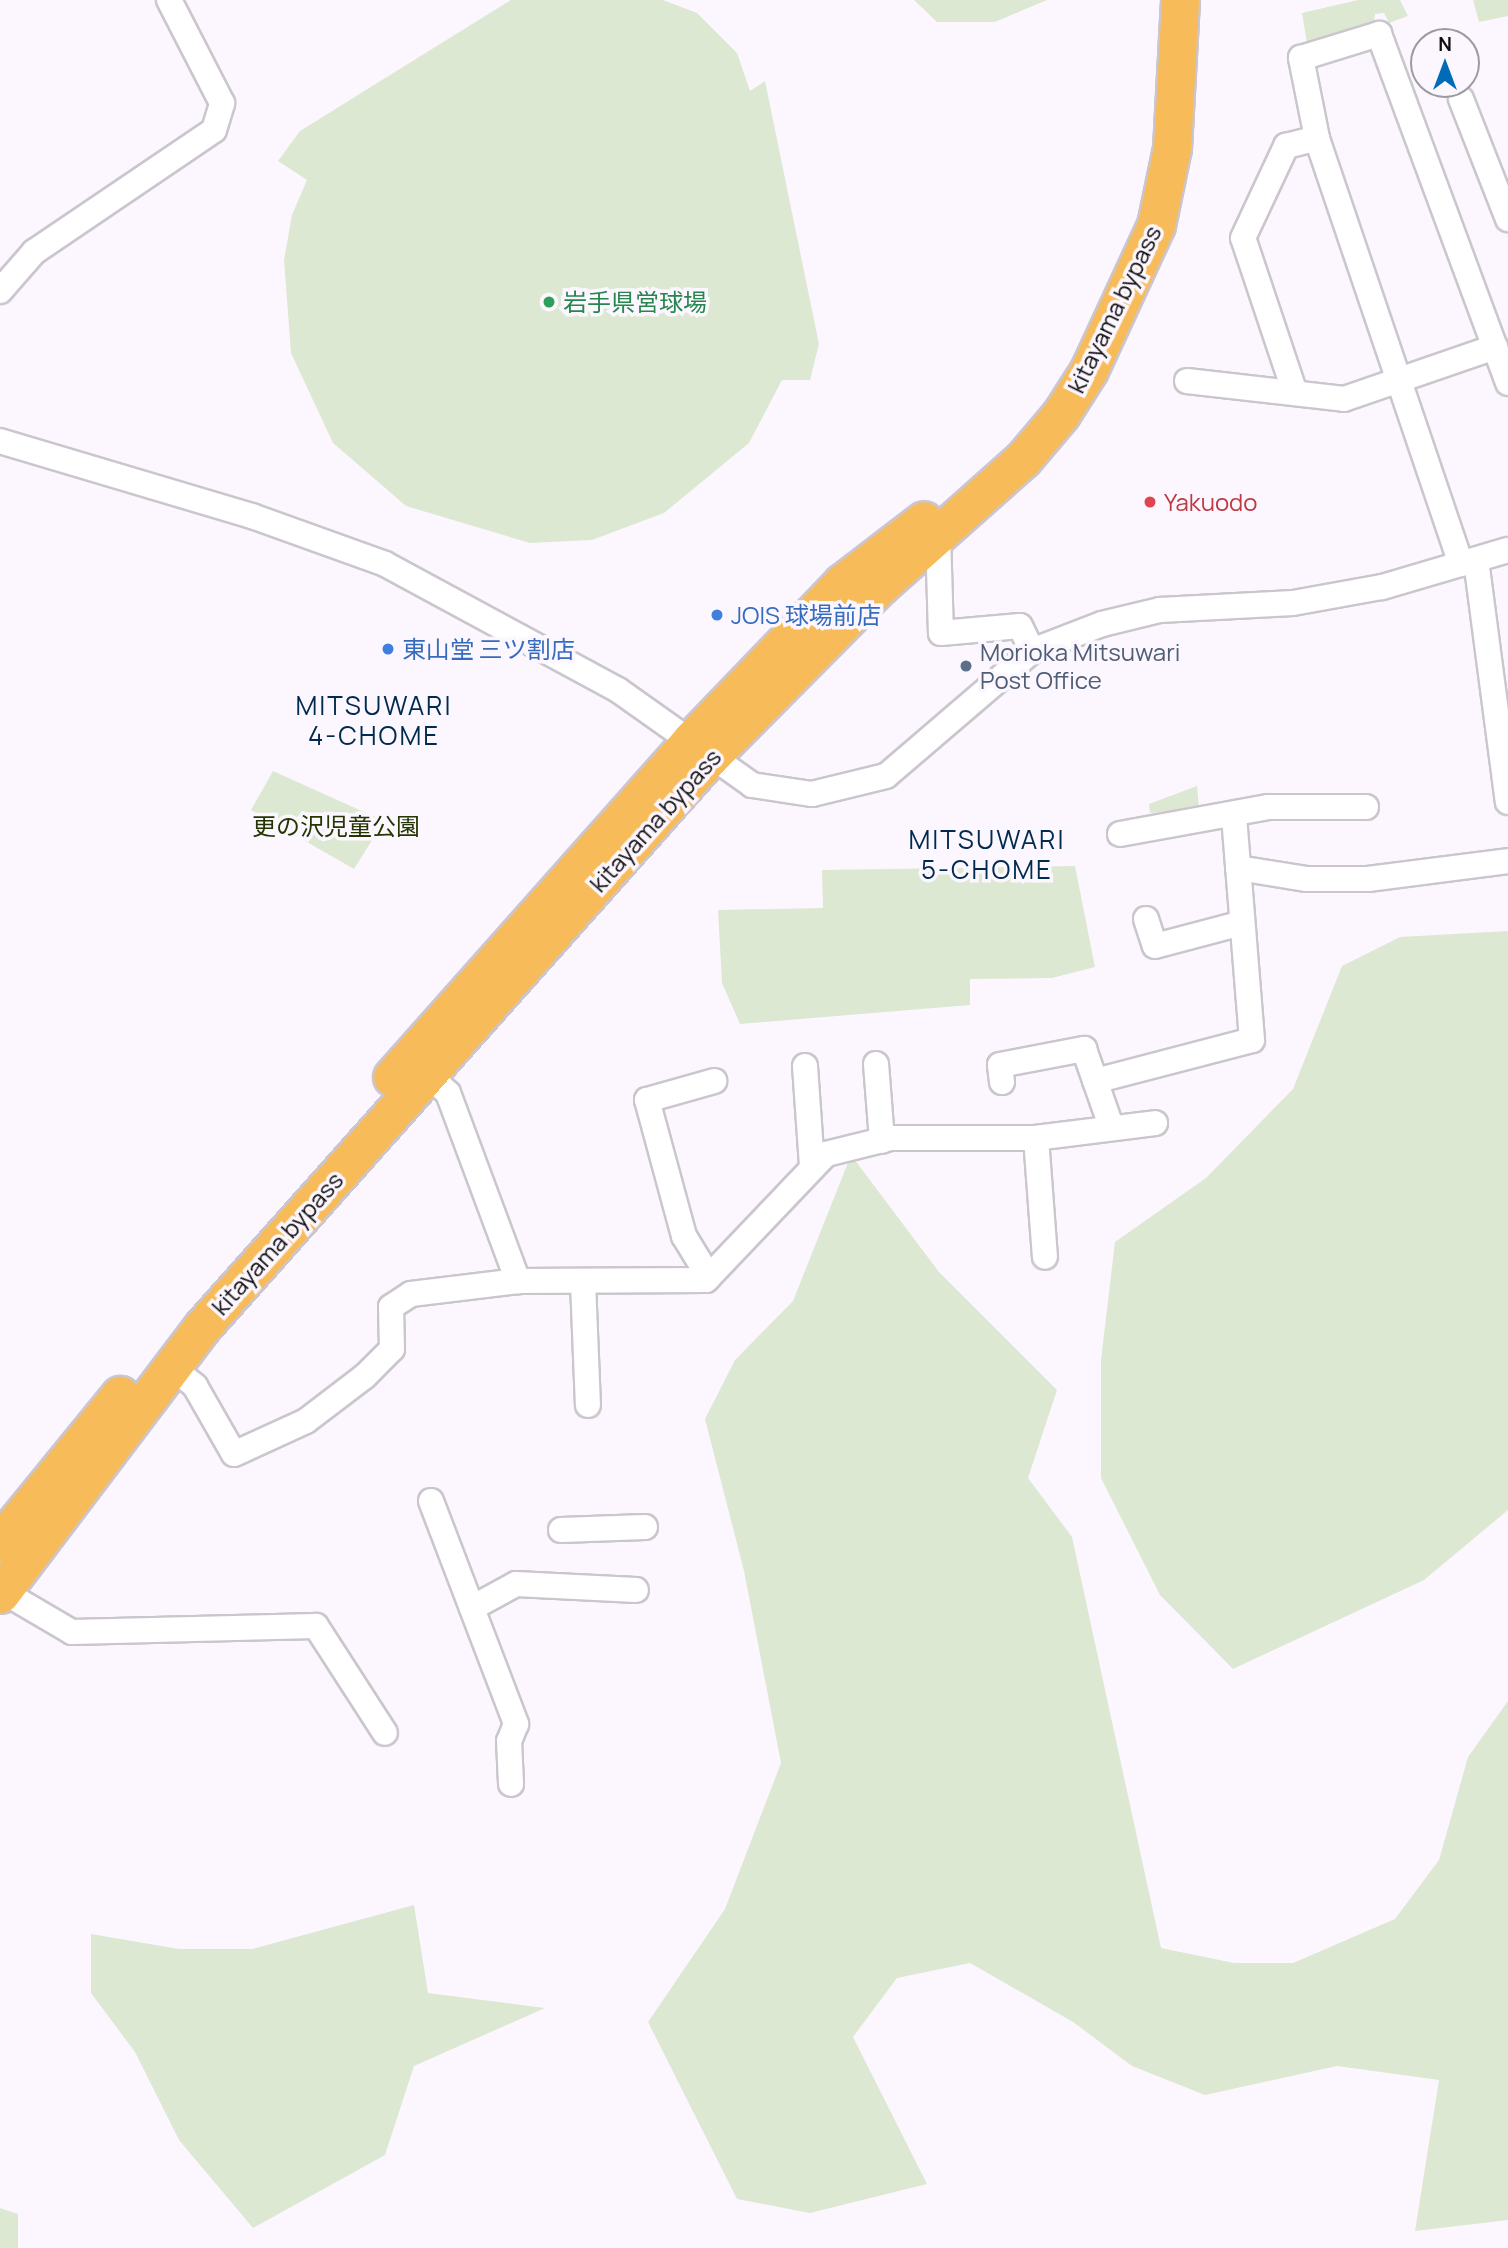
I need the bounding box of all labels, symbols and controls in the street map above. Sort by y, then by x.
north arrow [1410,28,1480,98]
text: N [1438,31,1452,57]
street label: kitayama bypass [1061,221,1167,397]
place label: 岩手県営球場 [563,288,707,316]
marker: 岩手県営球場 [541,294,557,310]
place label: Yakuodo [1164,488,1258,516]
marker: Yakuodo [1142,494,1158,510]
place label: JOIS 球場前店 [731,601,881,629]
marker: JOIS 球場前店 [709,607,725,623]
place label: 東山堂 三ツ割店 [402,635,575,663]
place label: Morioka Mitsuwari Post Office [980,638,1180,694]
marker: 東山堂 三ツ割店 [380,641,396,657]
marker: Morioka Mitsuwari Post Office [958,658,974,674]
district label: MITSUWARI 4-CHOME [297,690,451,752]
street label: kitayama bypass [583,742,727,898]
park label: 更の沢児童公園 [252,812,420,840]
district label: MITSUWARI 5-CHOME [910,824,1064,886]
street label: kitayama bypass [205,1165,349,1321]

